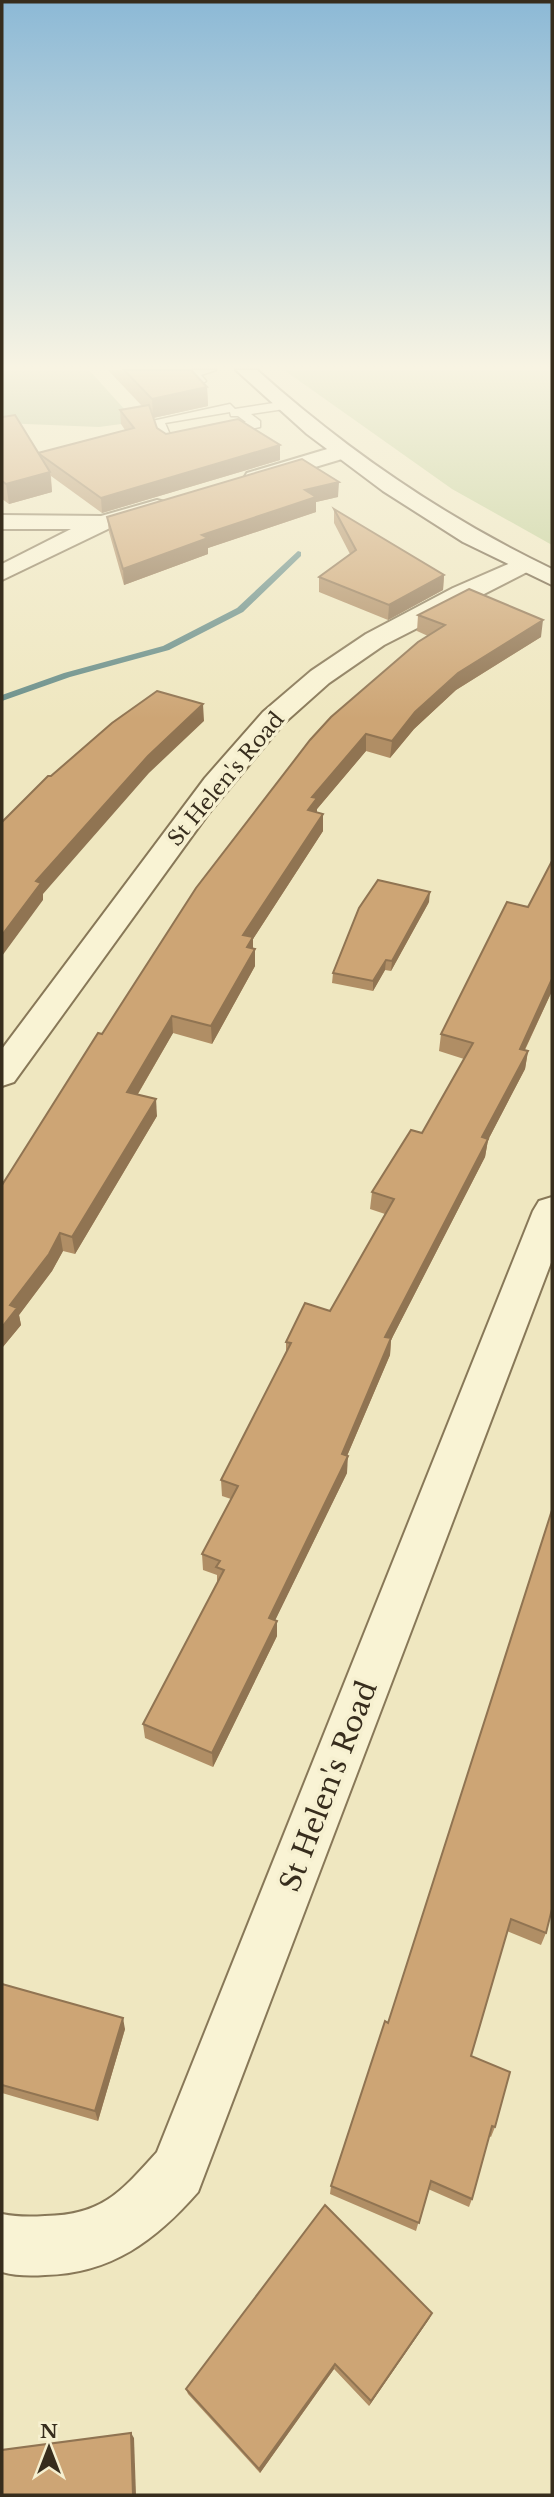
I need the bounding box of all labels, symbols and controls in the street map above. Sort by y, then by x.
street label: St Helen's Road [162,707,290,851]
street label: St Helen's Road [272,1676,385,1896]
north arrow [14,2413,84,2483]
text: N [40,2420,58,2443]

